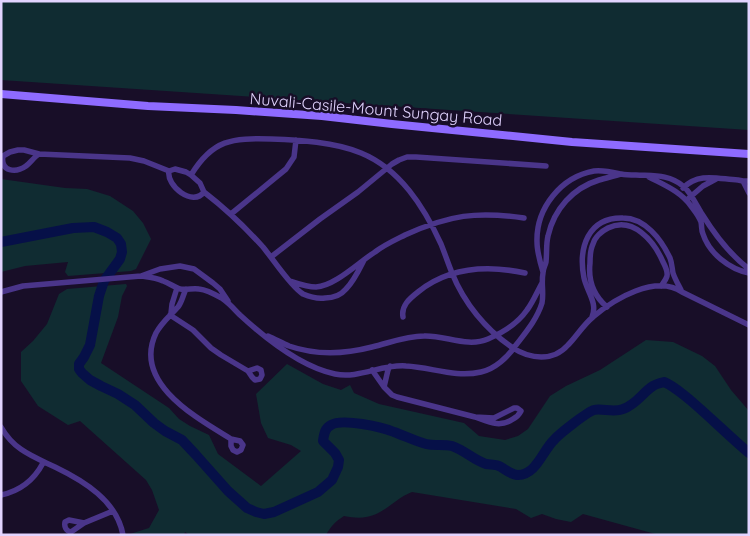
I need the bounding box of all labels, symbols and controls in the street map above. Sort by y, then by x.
street label: Nuvali-Casile-Mount Sungay Road [249,88,503,130]

